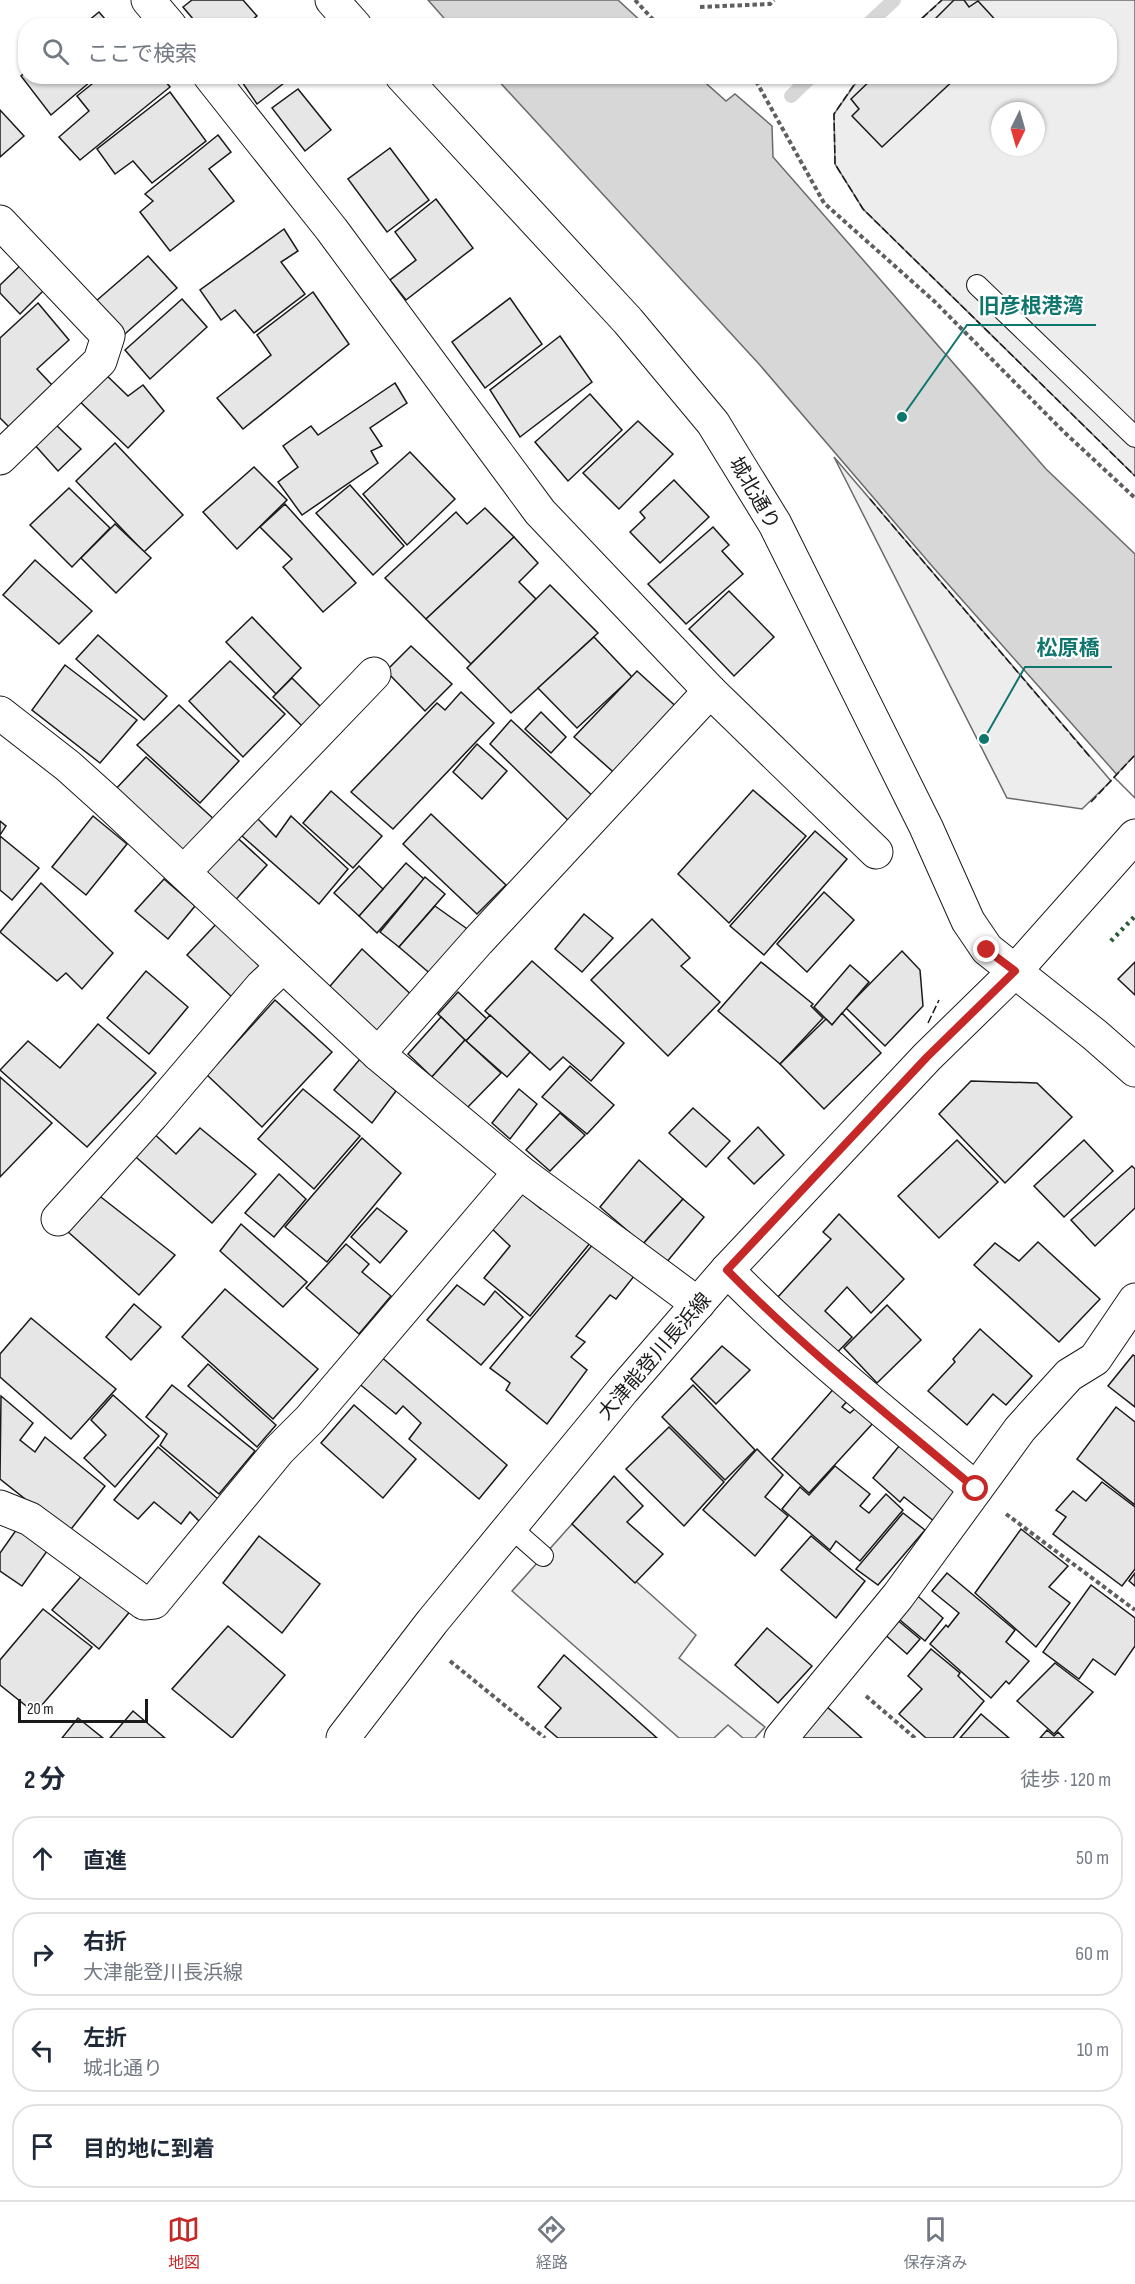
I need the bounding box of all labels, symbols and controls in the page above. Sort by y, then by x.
search box [18,18,1117,84]
icon: search [39,35,72,68]
text: ここで検索 [87,41,197,68]
north arrow [991,102,1045,156]
callout: 旧彦根港湾 [967,286,1096,325]
text: 旧彦根港湾 [979,294,1084,319]
street label: 城北通り [724,453,785,534]
callout: 松原橋 [1025,628,1112,667]
text: 松原橋 [1037,636,1100,661]
route end [973,936,999,962]
street label: 大津能登川長浜線 [593,1288,716,1425]
route start [962,1475,988,1501]
scale bar [18,1696,148,1724]
text: 20 m [27,1700,54,1719]
text: 2 分 [24,1765,65,1796]
text: 徒歩 · 120 m [1020,1768,1111,1792]
icon: ahead [26,1842,59,1875]
text: 50 m [1076,1846,1109,1870]
text: 直進 [83,1848,127,1875]
text: 右折 [83,1929,127,1956]
icon: right [26,1938,59,1971]
text: 60 m [1075,1942,1109,1966]
text: 大津能登川長浜線 [83,1961,243,1985]
text: 左折 [83,2025,127,2052]
icon: left [26,2034,59,2067]
text: 10 m [1077,2038,1109,2062]
text: 城北通り [83,2057,163,2081]
icon: arrive [26,2130,59,2163]
text: 目的地に到着 [83,2136,215,2163]
tab: 地図 [167,2213,200,2273]
tab: 経路 [535,2213,568,2273]
tab: 保存済み [903,2213,967,2273]

